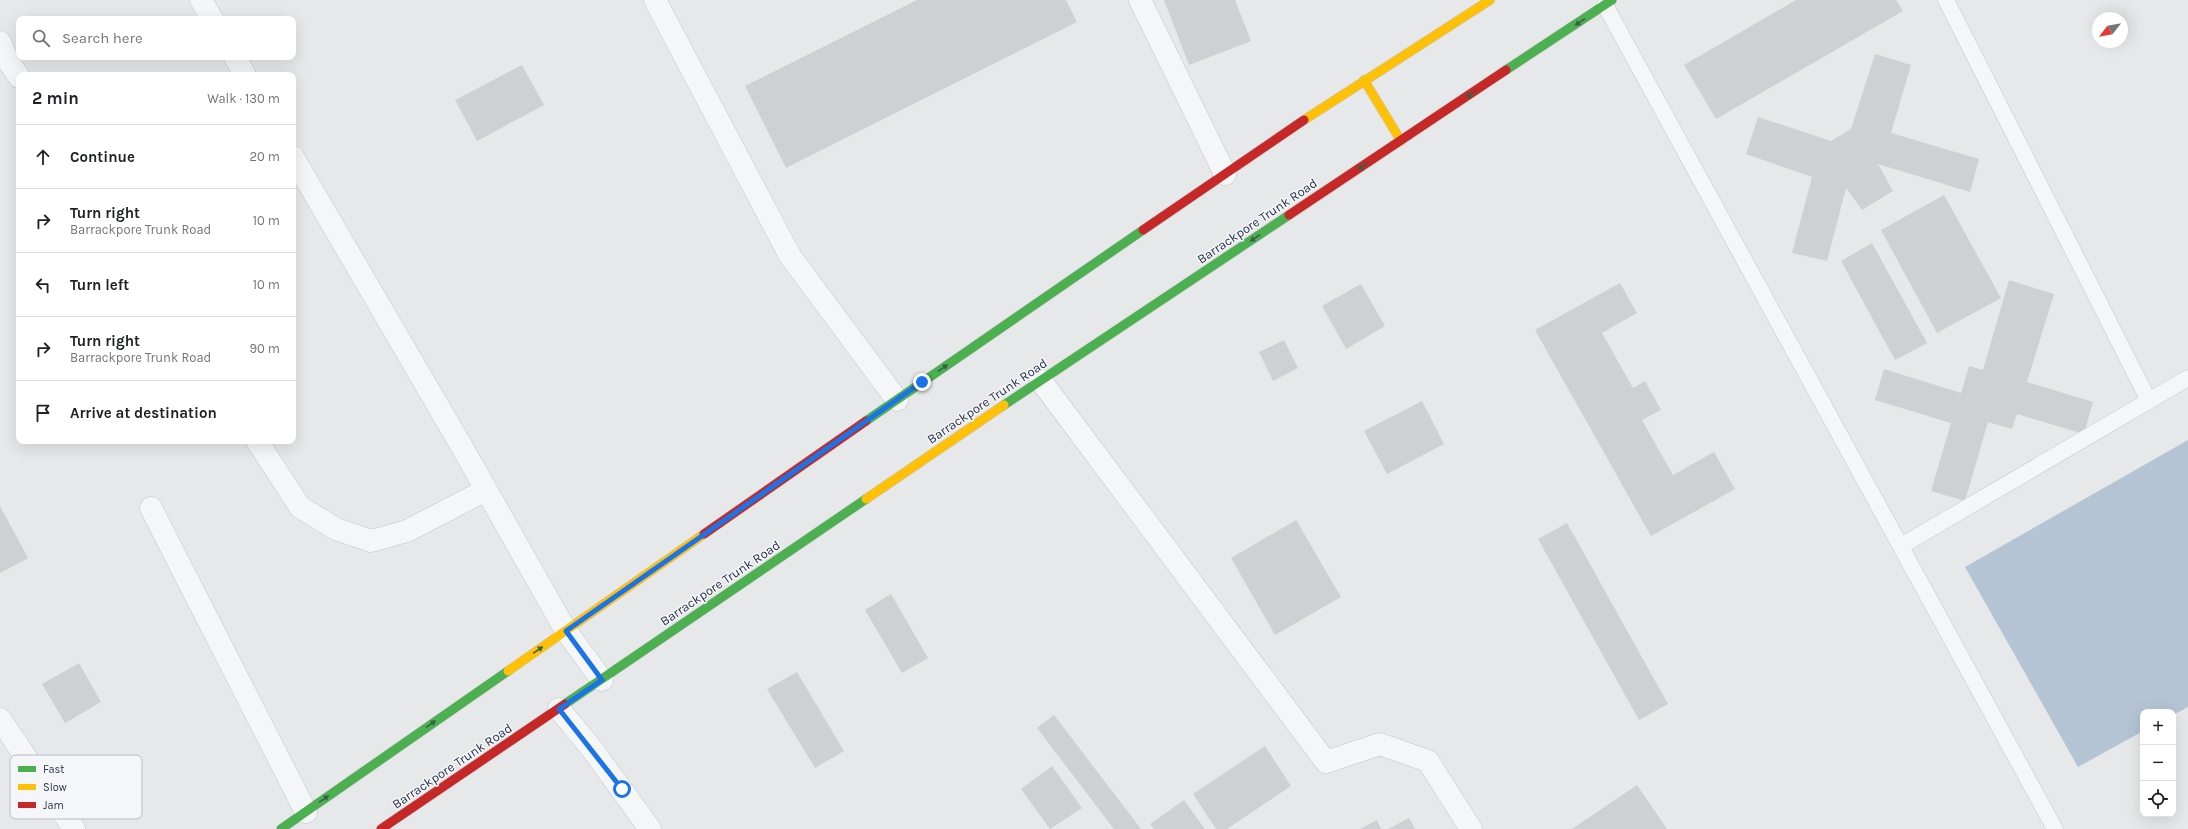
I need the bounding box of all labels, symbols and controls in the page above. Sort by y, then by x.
north arrow [2092,12,2128,48]
search box [16,16,296,60]
one-way arrow [1574,18,1585,25]
icon: search [30,27,52,49]
text: Search here [62,29,143,47]
text: 2 min [32,88,79,108]
one-way arrow [1466,90,1477,98]
text: Walk · 130 m [207,91,280,106]
icon: ahead [32,146,54,168]
text: Continue [70,148,135,166]
text: 20 m [250,149,280,164]
one-way arrow [1358,162,1369,170]
street label: Barrackpore Trunk Road [1194,175,1320,267]
text: Turn right [70,204,140,222]
icon: right [32,210,54,232]
text: 10 m [253,213,280,228]
text: Barrackpore Trunk Road [70,222,211,237]
one-way arrow [1250,234,1260,242]
icon: left [32,274,54,296]
text: Turn left [70,276,129,294]
text: 10 m [253,277,280,292]
text: Turn right [70,332,140,350]
icon: right [32,338,54,360]
text: 90 m [249,341,280,356]
text: Barrackpore Trunk Road [70,350,211,365]
street label: Barrackpore Trunk Road [924,355,1050,447]
one-way arrow [938,364,948,372]
route end [913,373,931,391]
icon: arrive [32,402,54,424]
text: Arrive at destination [70,404,217,422]
street label: Barrackpore Trunk Road [657,537,783,629]
one-way arrow [533,646,543,654]
map controls [2140,709,2176,817]
button: + [2140,709,2176,745]
street label: Barrackpore Trunk Road [389,720,515,812]
one-way arrow [426,720,436,728]
button: − [2140,745,2176,781]
legend [10,755,142,819]
text: Fast [43,763,64,776]
route start [613,780,631,798]
text: Slow [43,781,67,794]
button: locate [2140,781,2176,817]
one-way arrow [319,795,330,803]
text: Jam [43,799,64,812]

